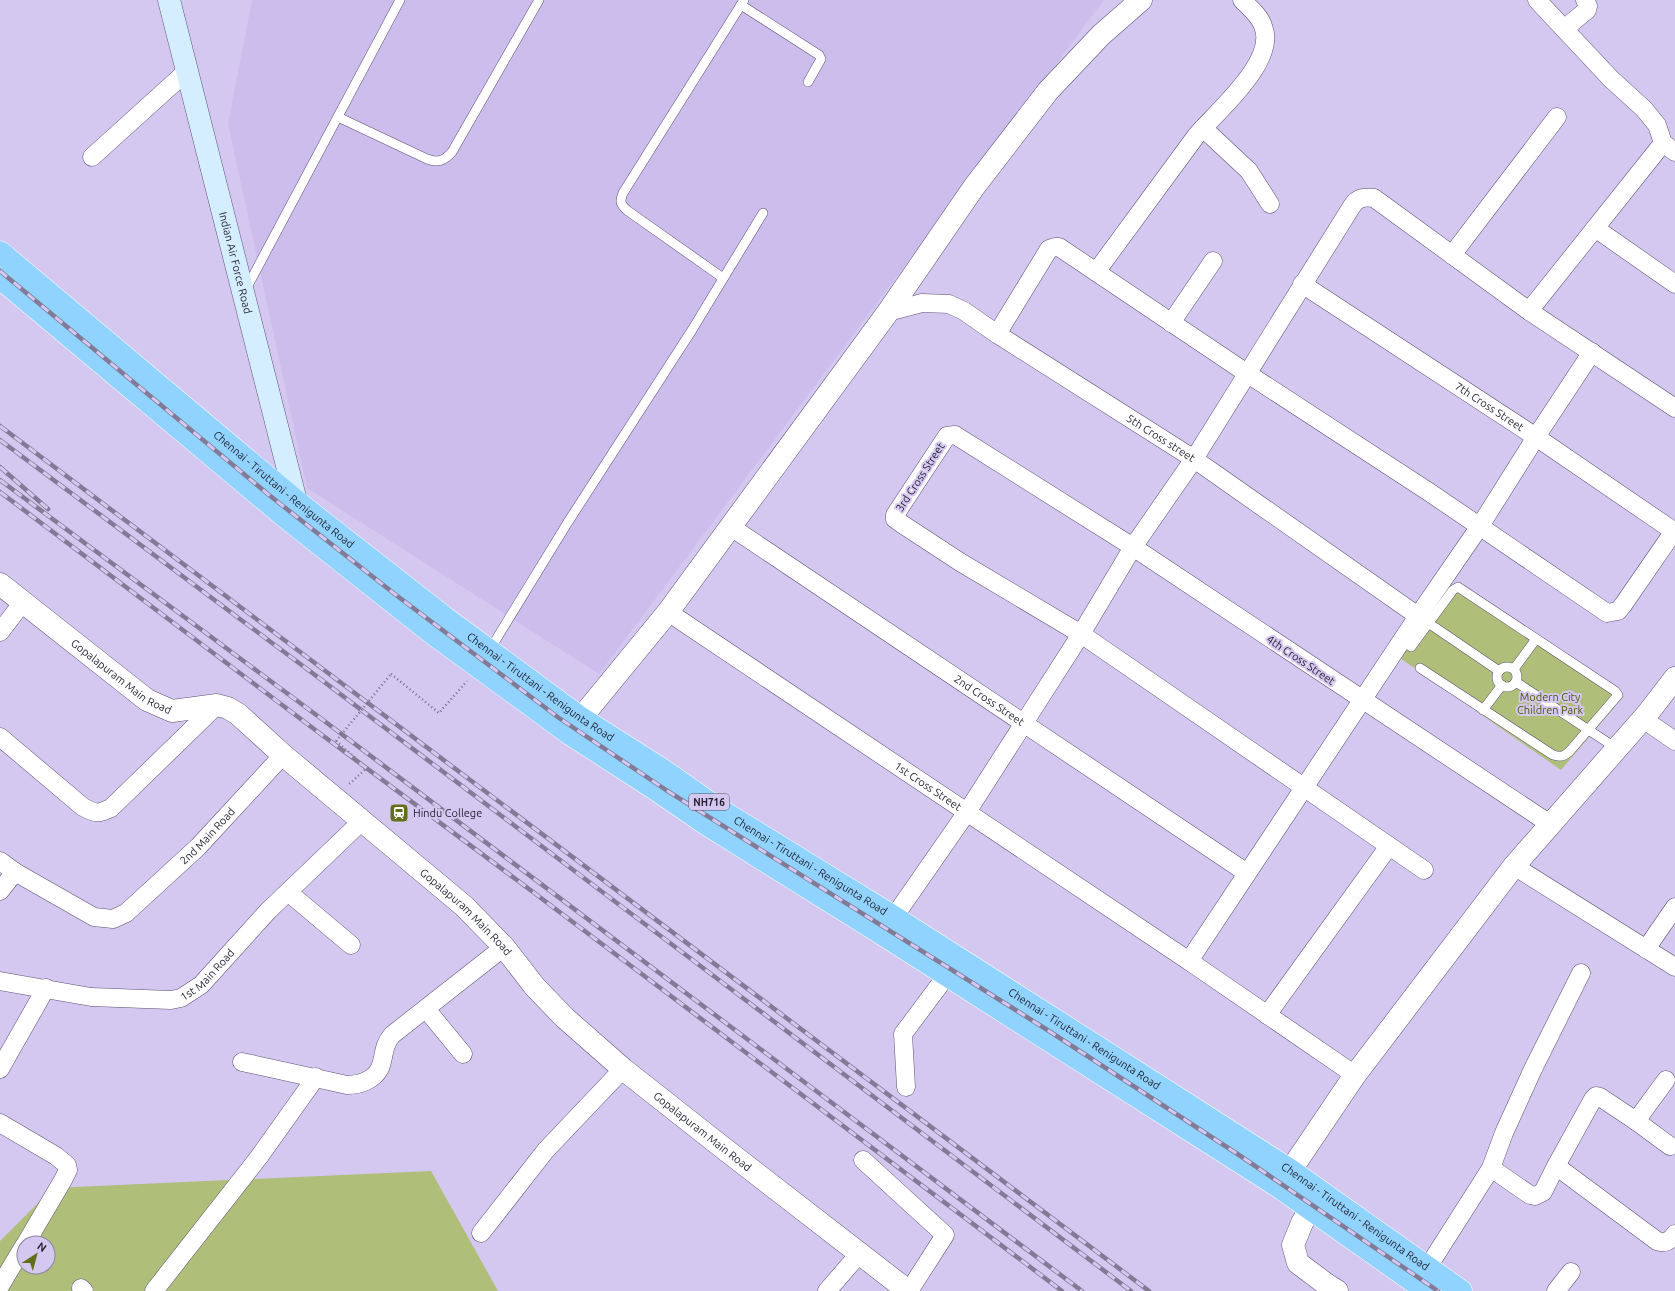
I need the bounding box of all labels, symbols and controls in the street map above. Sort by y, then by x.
street label: Indian Air Force Road [217,210,254,315]
street label: 7th Cross Street [1453,380,1527,434]
street label: 5th Cross street [1124,412,1198,464]
street label: Chennai - Tiruttani - Renigunta Road [211,428,356,550]
street label: 3rd Cross Street [893,440,947,514]
street label: Chennai - Tiruttani - Renigunta Road [465,630,616,743]
street label: 4th Cross Street [1265,633,1338,688]
street label: Gopalapuram Main Road [69,637,173,716]
street label: 2nd Cross Street [952,672,1027,728]
park label: Modern City Children Park [1517,691,1583,716]
street label: 1st Cross Street [892,759,964,813]
road number: NH716 [689,794,729,810]
station icon: Hindu College [388,802,410,824]
street label: 2nd Main Road [177,805,237,867]
place label: Hindu College [413,807,482,819]
street label: Chennai - Tiruttani - Renigunta Road [732,814,889,917]
street label: Gopalapuram Main Road [418,866,514,957]
street label: 1st Main Road [178,947,237,1003]
street label: Chennai - Tiruttani - Renigunta Road [1006,986,1163,1092]
street label: Gopalapuram Main Road [651,1089,754,1174]
street label: Chennai - Tiruttani - Renigunta Road [1279,1160,1431,1273]
north arrow [16,1235,56,1275]
text: N [35,1240,49,1254]

